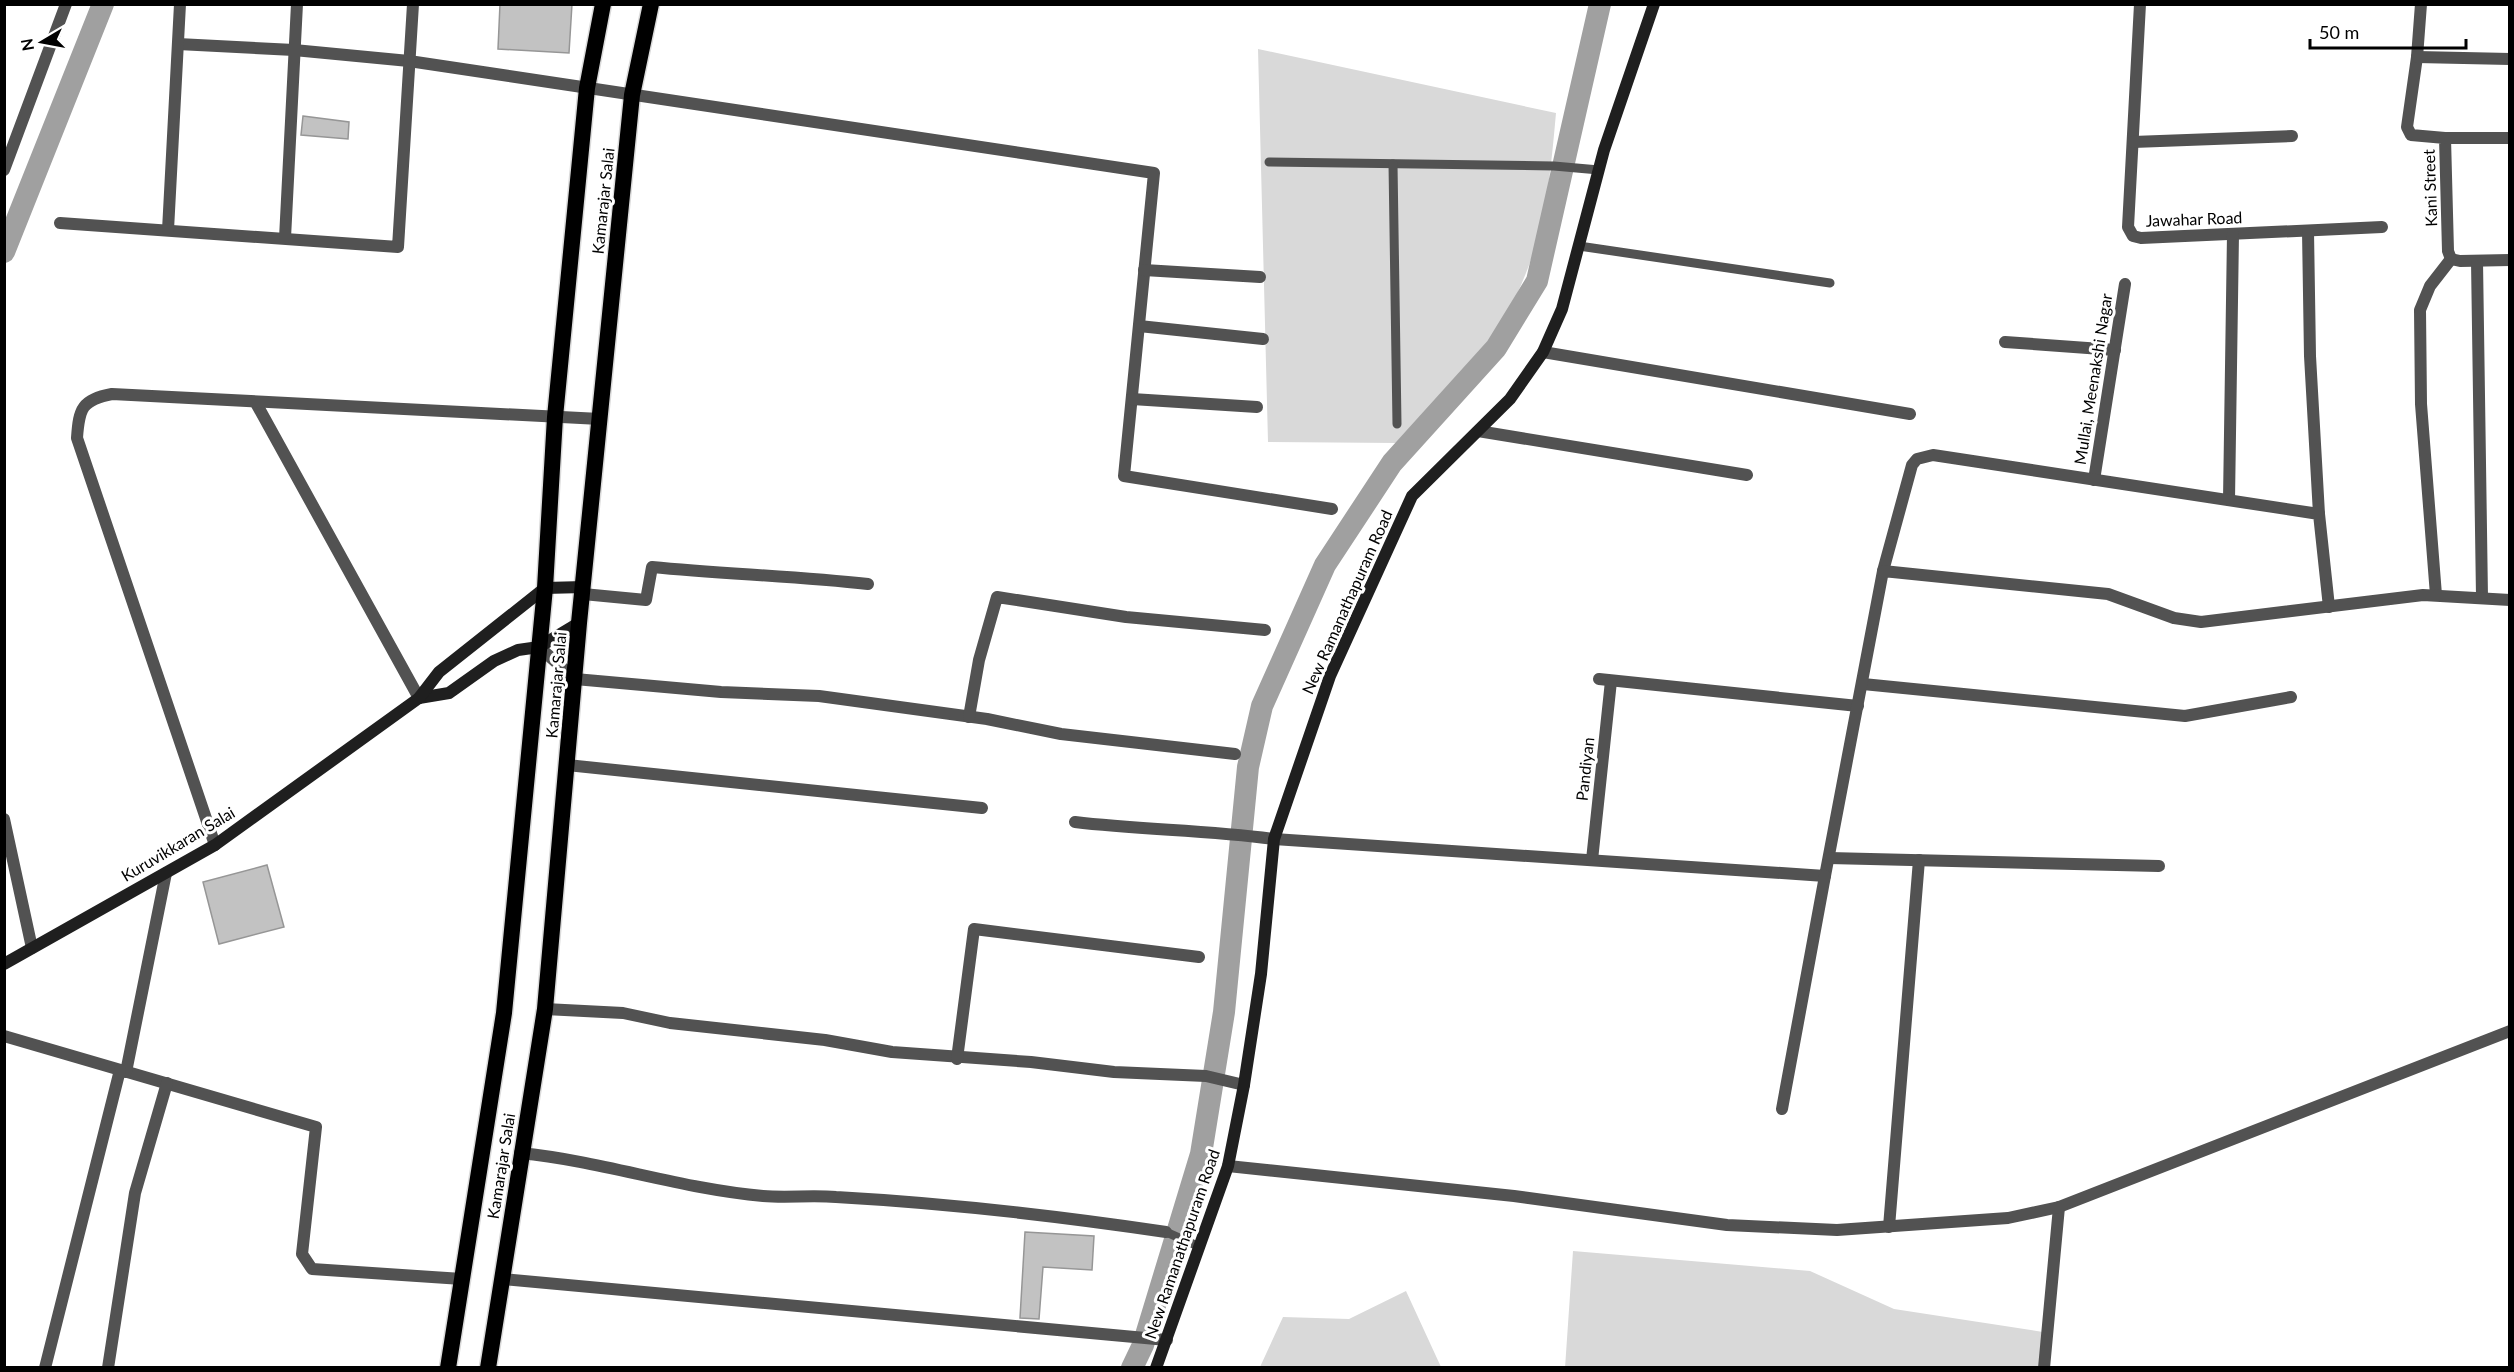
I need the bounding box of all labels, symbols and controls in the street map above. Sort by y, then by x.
north arrow [12,12,72,72]
scale bar [2310,12,2466,50]
text: 50 m [2319,21,2359,43]
text: N [16,37,37,52]
street label: Kamarajar Salai [587,147,618,255]
street label: Kani Street [2419,149,2440,227]
street label: Jawahar Road [2145,207,2243,230]
street label: Mullai, Meenakshi Nagar [2070,292,2115,466]
street label: New Ramanathapuram Road [1297,507,1396,697]
street label: Kamarajar Salai [541,631,570,739]
street label: Pandiyan [1572,736,1597,802]
street label: Kuruvikkaran Salai [118,802,238,885]
street label: Kamarajar Salai [483,1112,518,1220]
street label: New Ramanathapuram Road [1140,1147,1223,1341]

